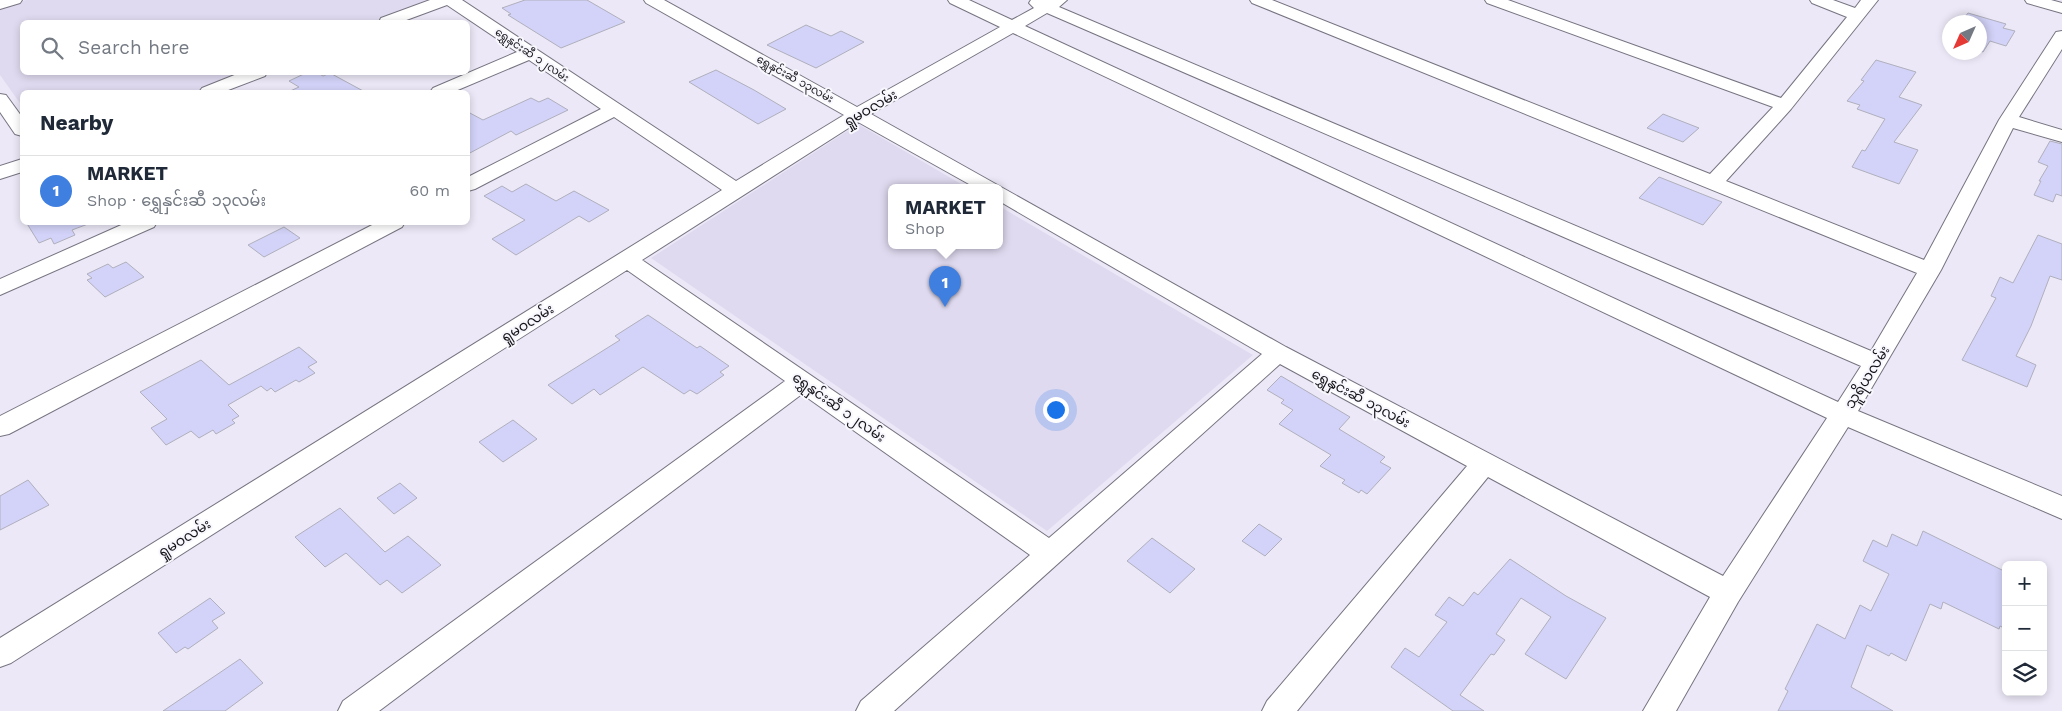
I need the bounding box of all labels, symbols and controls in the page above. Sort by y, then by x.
north arrow [1942,15,1987,60]
search box [20,20,470,75]
street label: ရွှေနှင်းဆီ ၁၂လမ်း [491,25,572,86]
icon: search [38,34,66,62]
text: Search here [78,36,189,59]
street label: ရွှေနှင်းဆီ ၁၃လမ်း [753,52,836,107]
street label: ရှုမဝလမ်း [839,84,902,133]
text: Nearby [40,110,113,135]
text: MARKET [87,162,168,185]
text: 1 [53,181,59,200]
text: 60 m [410,181,450,200]
popup [888,184,1003,249]
text: Shop · ရွှေနှင်းဆီ ၁၃လမ်း [87,191,266,210]
text: MARKET [905,196,986,219]
text: Shop [905,219,945,238]
pin: 1 [929,266,961,307]
street label: ရှုမဝလမ်း [496,299,559,349]
street label: သူရိယလမ်း [1840,341,1896,414]
street label: ရွှေနှင်းဆီ ၁၃လမ်း [1307,364,1414,434]
street label: ရွှေနှင်းဆီ ၁၂လမ်း [787,367,890,448]
your location [1043,397,1069,423]
street label: ရှုမဝလမ်း [153,514,216,564]
map controls [2002,561,2047,696]
button: + [2002,561,2047,606]
button: − [2002,606,2047,651]
button: layers [2002,651,2047,696]

